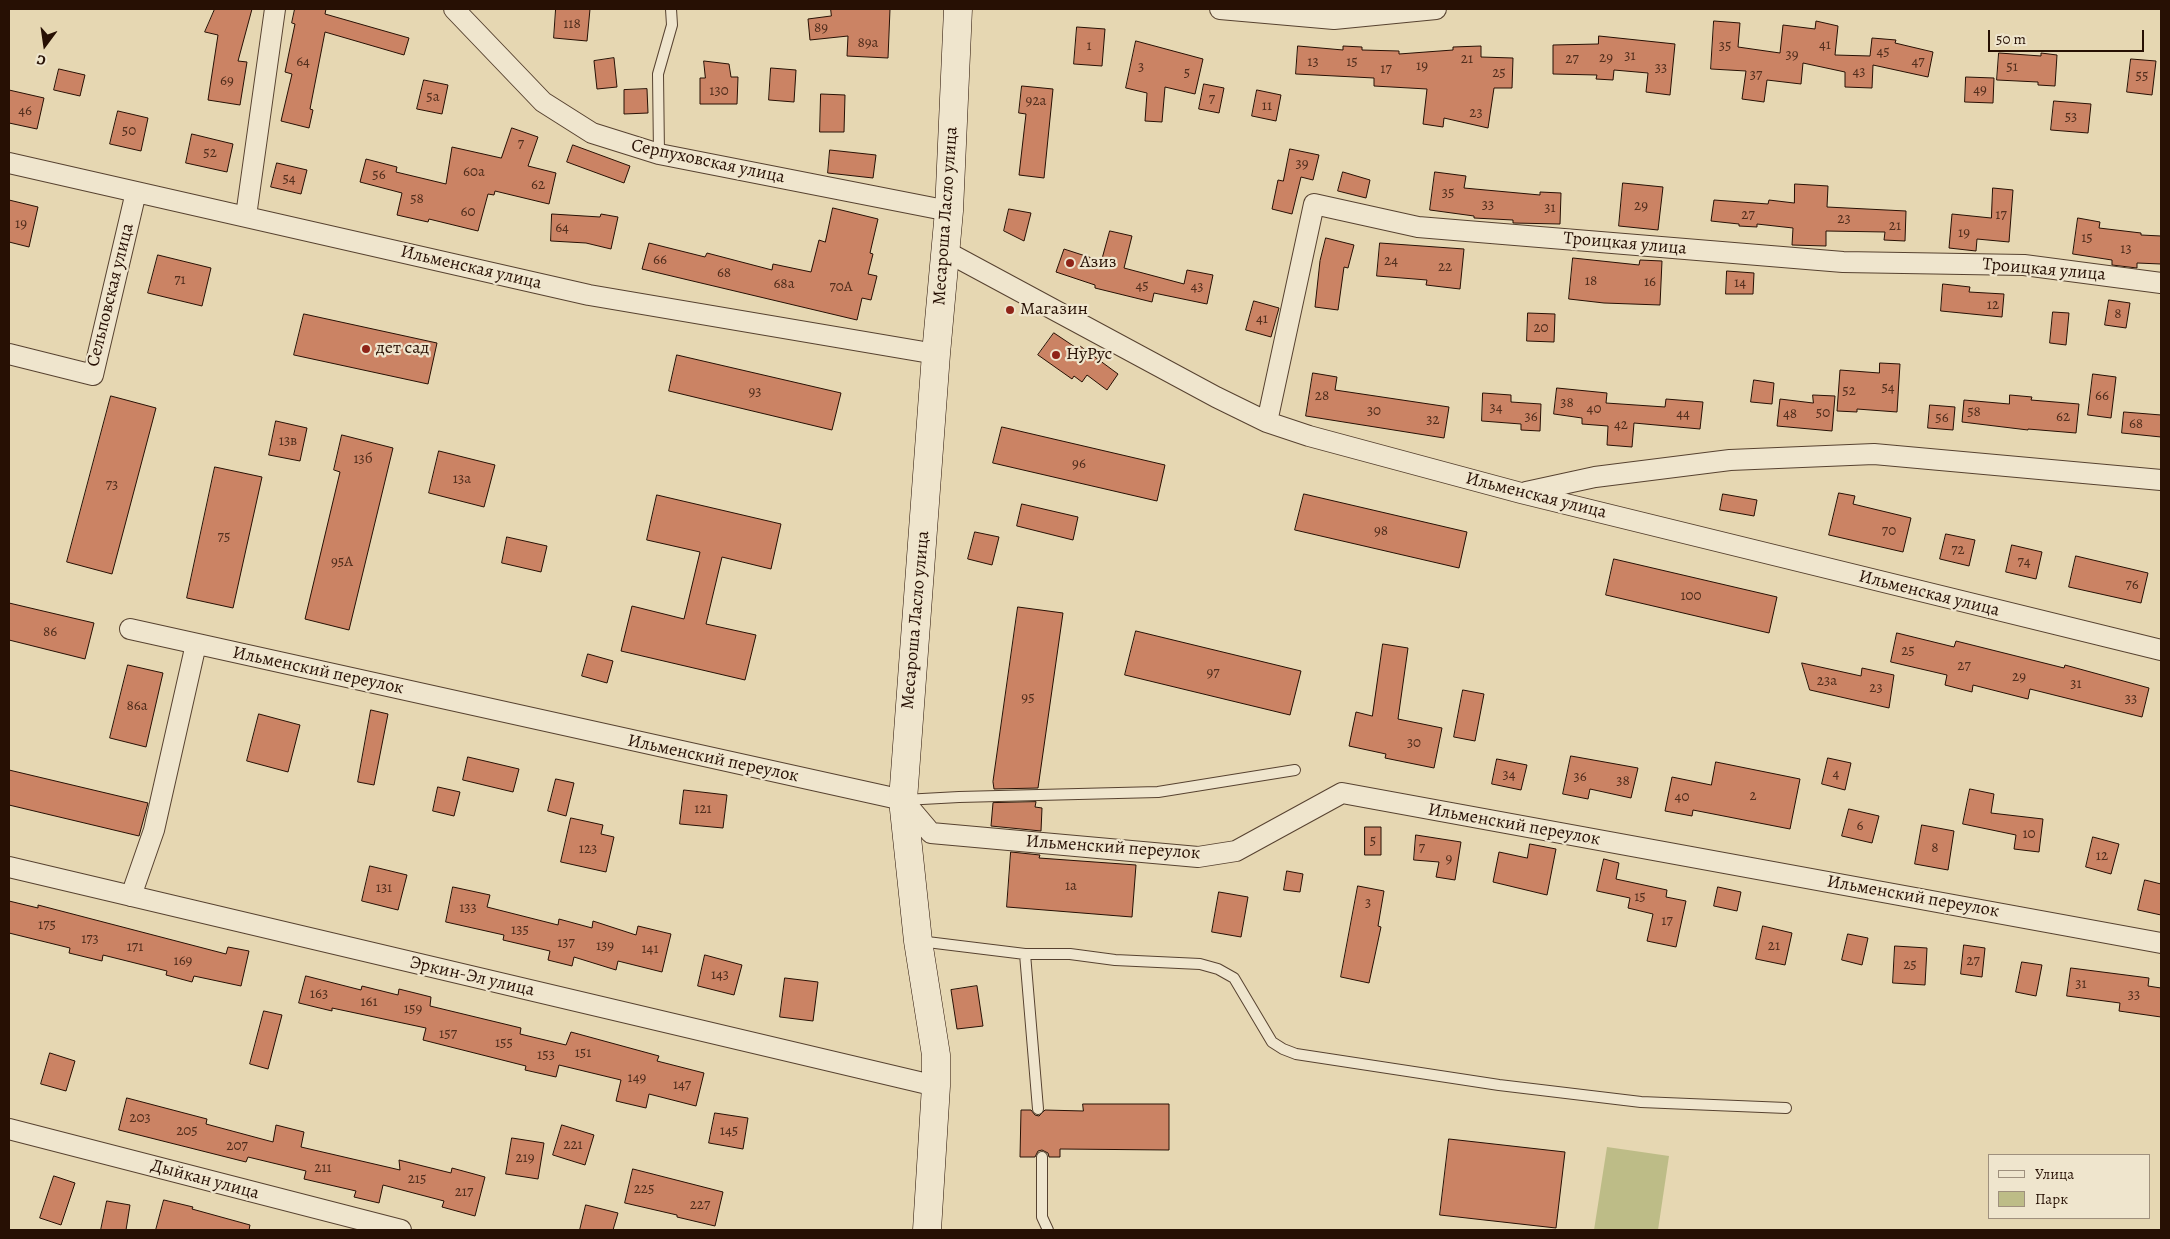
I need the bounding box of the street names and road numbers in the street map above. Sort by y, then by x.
street label: Месароша Ласло улица [929,126,963,306]
street label: Серпуховская улица [629,135,787,189]
street label: Сельповская улица [83,221,139,369]
street label: Троицкая улица [1562,228,1688,260]
street label: Ильменская улица [398,241,544,295]
street label: Троицкая улица [1981,254,2107,286]
street label: Ильменская улица [1463,468,1609,524]
street label: Месароша Ласло улица [897,530,935,710]
street label: Ильменская улица [1856,566,2002,622]
street label: Ильменский переулок [230,642,406,700]
street label: Ильменский переулок [625,730,801,788]
street label: Ильменский переулок [1426,799,1602,851]
street label: Ильменский переулок [1025,831,1201,865]
street label: Ильменский переулок [1825,871,2001,923]
street label: Эркин-Эл улица [408,952,536,1002]
street label: Дыйкан улица [148,1155,262,1205]

